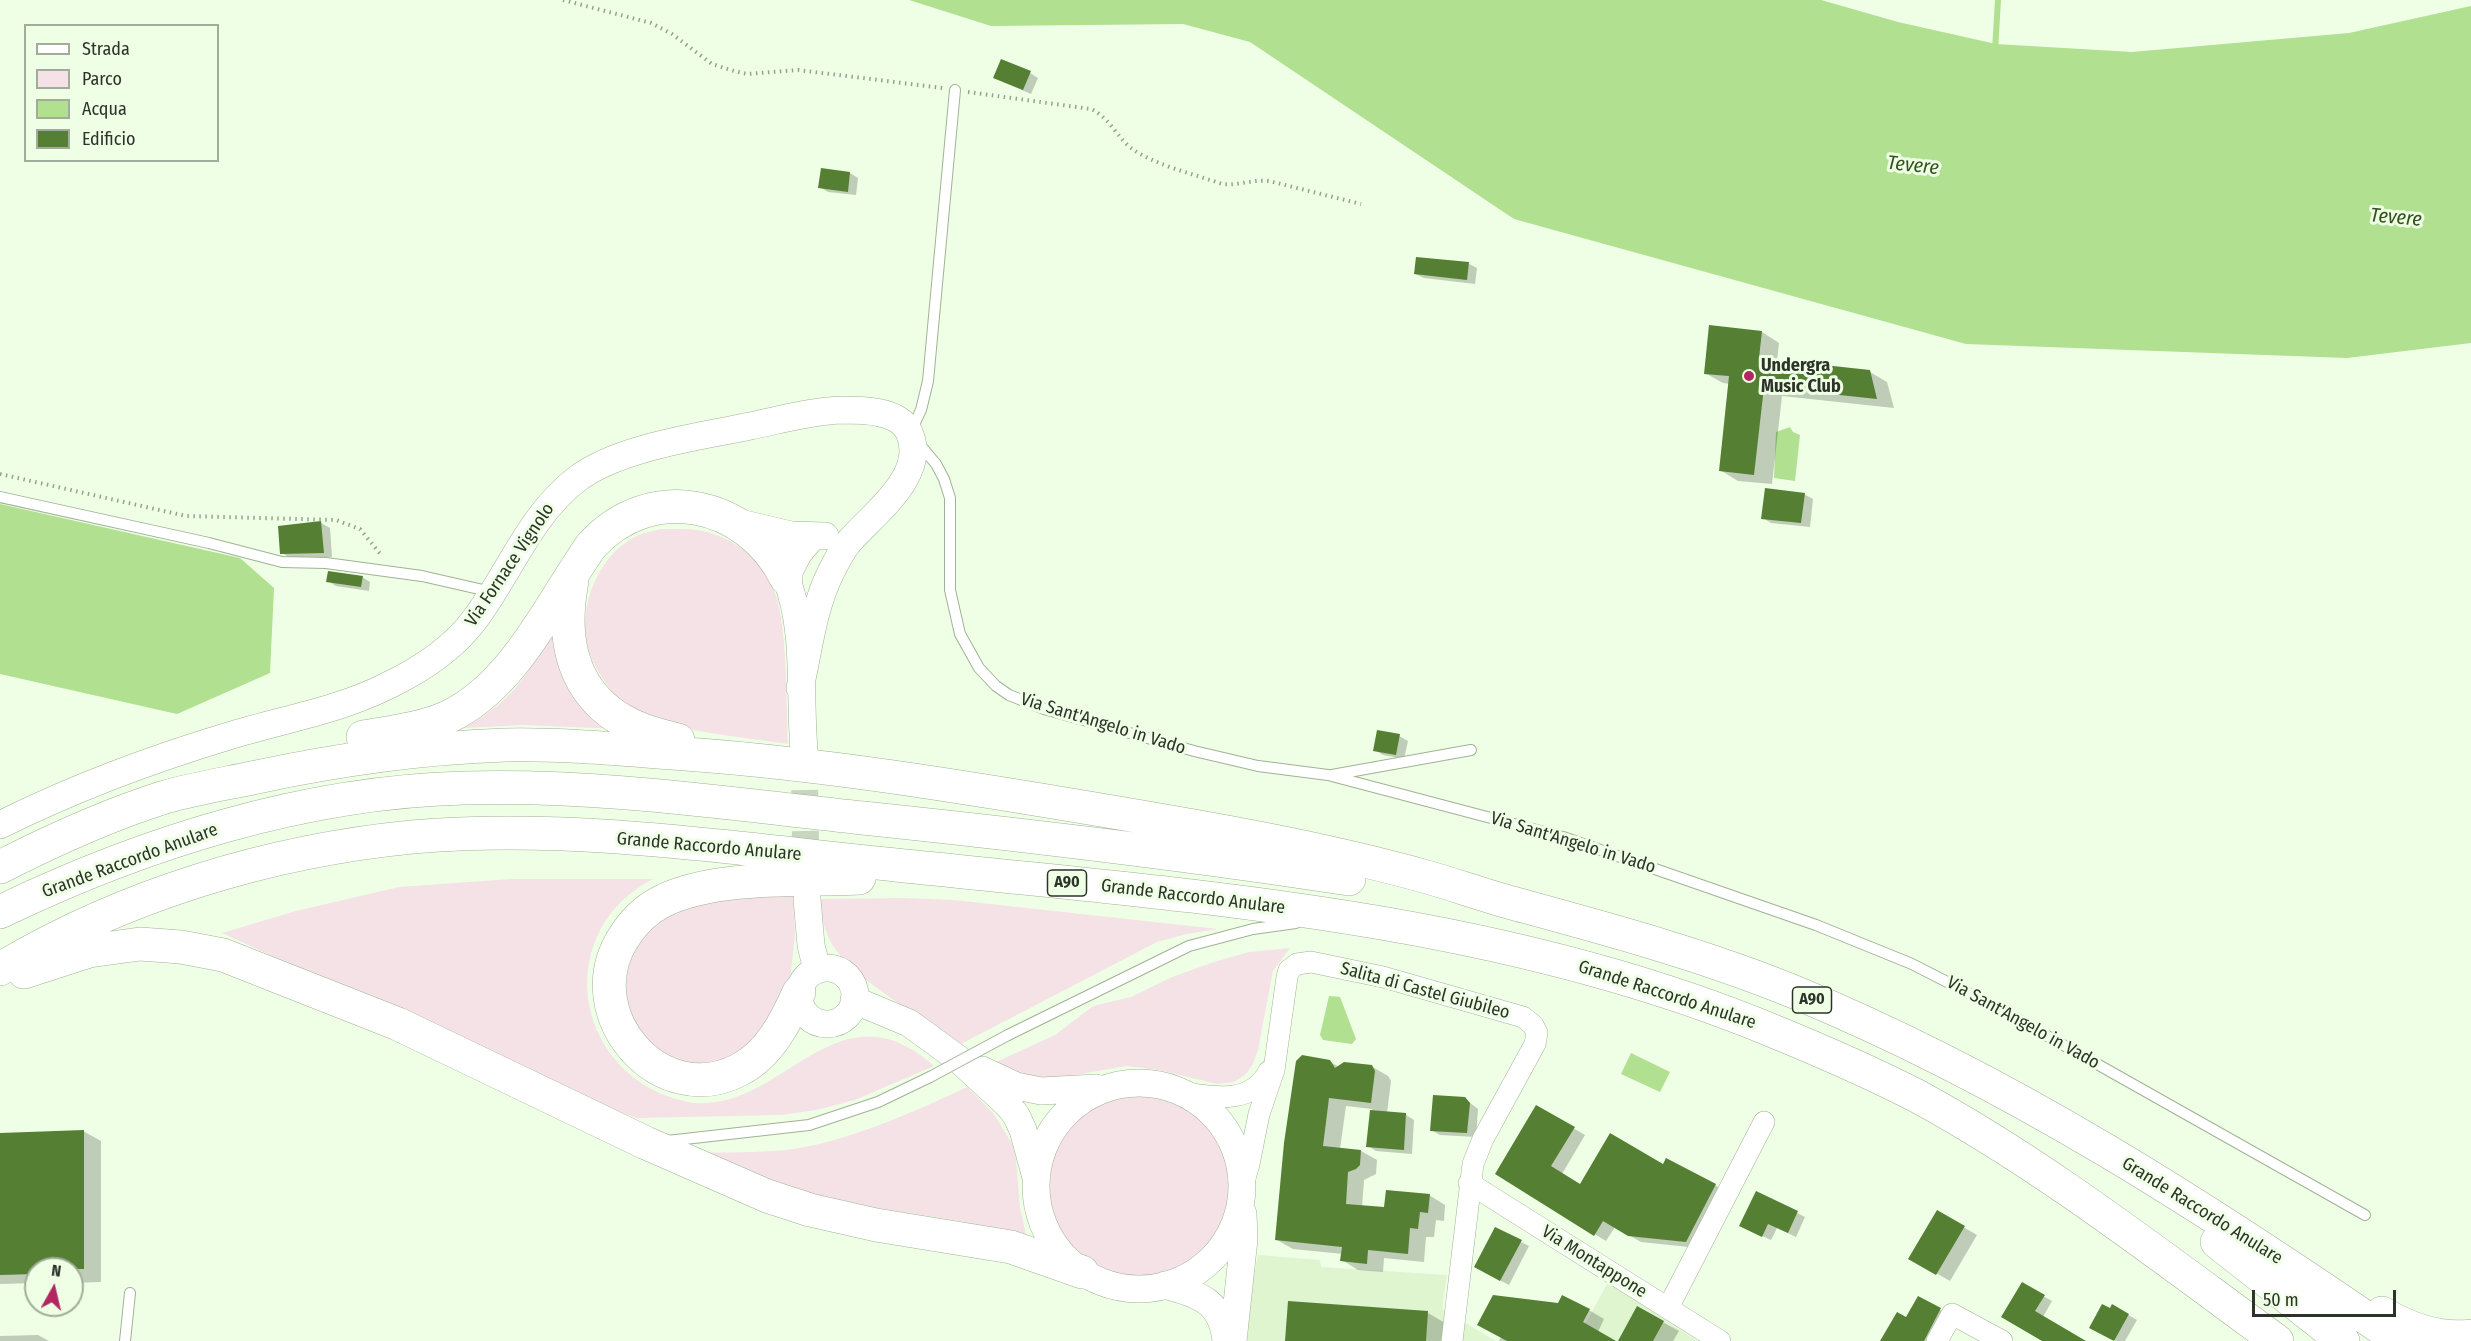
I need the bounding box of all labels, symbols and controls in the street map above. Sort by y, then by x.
legend [24,24,219,162]
text: Strada [82,38,130,60]
text: Parco [82,68,122,90]
text: Acqua [82,98,127,120]
text: Edificio [82,128,135,150]
water label: Tevere [1886,151,1940,181]
water label: Tevere [2369,204,2423,232]
place label: Undergra Music Club [1761,355,1841,398]
marker: Undergra Music Club [1742,369,1756,383]
street label: Via Fornace Vignolo [461,499,559,631]
street label: Via Sant'Angelo in Vado [1018,689,1188,759]
street label: Via Sant'Angelo in Vado [1488,808,1658,878]
street label: Grande Raccordo Anulare [39,819,221,903]
street label: Grande Raccordo Anulare [616,828,802,866]
road number: A90 [1048,870,1086,896]
street label: Grande Raccordo Anulare [1100,875,1286,919]
street label: Grande Raccordo Anulare [1575,956,1759,1034]
street label: Salita di Castel Giubileo [1338,958,1512,1024]
street label: Via Sant'Angelo in Vado [1943,972,2103,1074]
road number: A90 [1792,987,1832,1013]
street label: Grande Raccordo Anulare [2118,1153,2286,1269]
street label: Via Montappone [1537,1221,1651,1303]
north arrow [24,1257,84,1317]
text: N [50,1261,62,1281]
scale bar [2255,1278,2399,1316]
text: 50 m [2263,1289,2299,1311]

